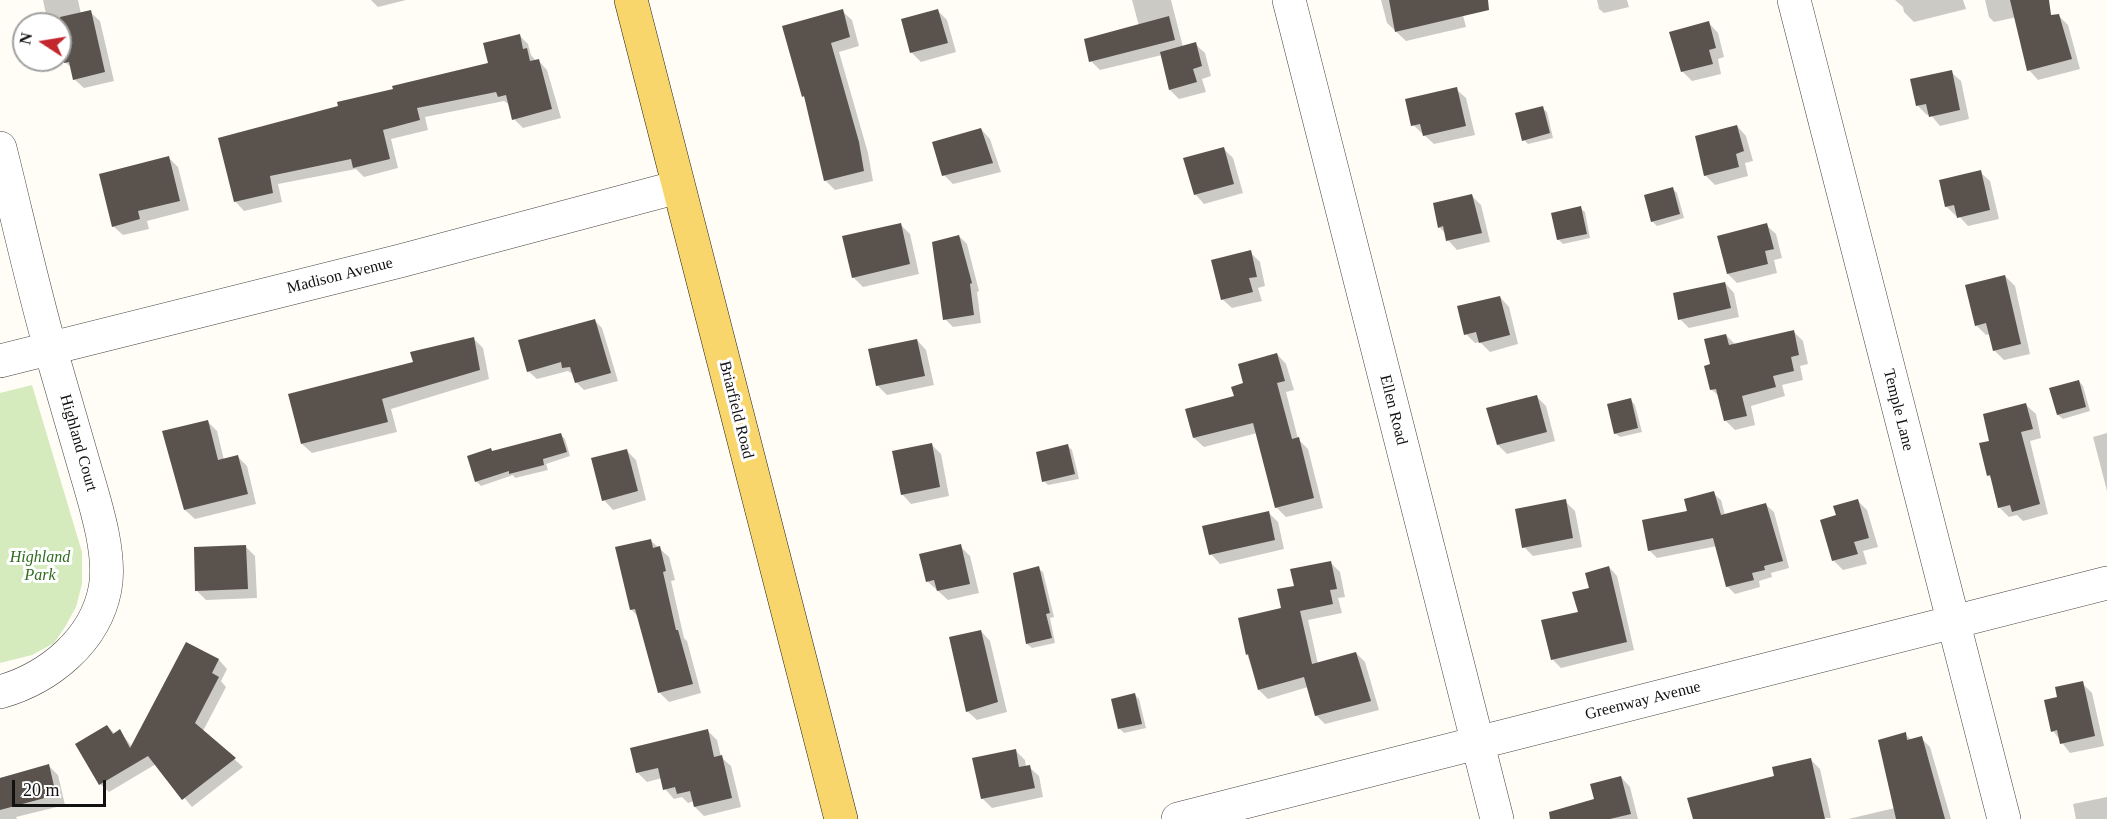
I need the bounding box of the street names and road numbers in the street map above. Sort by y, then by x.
street label: Madison Avenue [285,254,395,298]
street label: Briarfield Road [715,359,757,461]
street label: Temple Lane [1879,367,1917,453]
street label: Ellen Road [1375,373,1411,447]
street label: Highland Court [55,392,101,494]
street label: Greenway Avenue [1583,677,1703,725]

